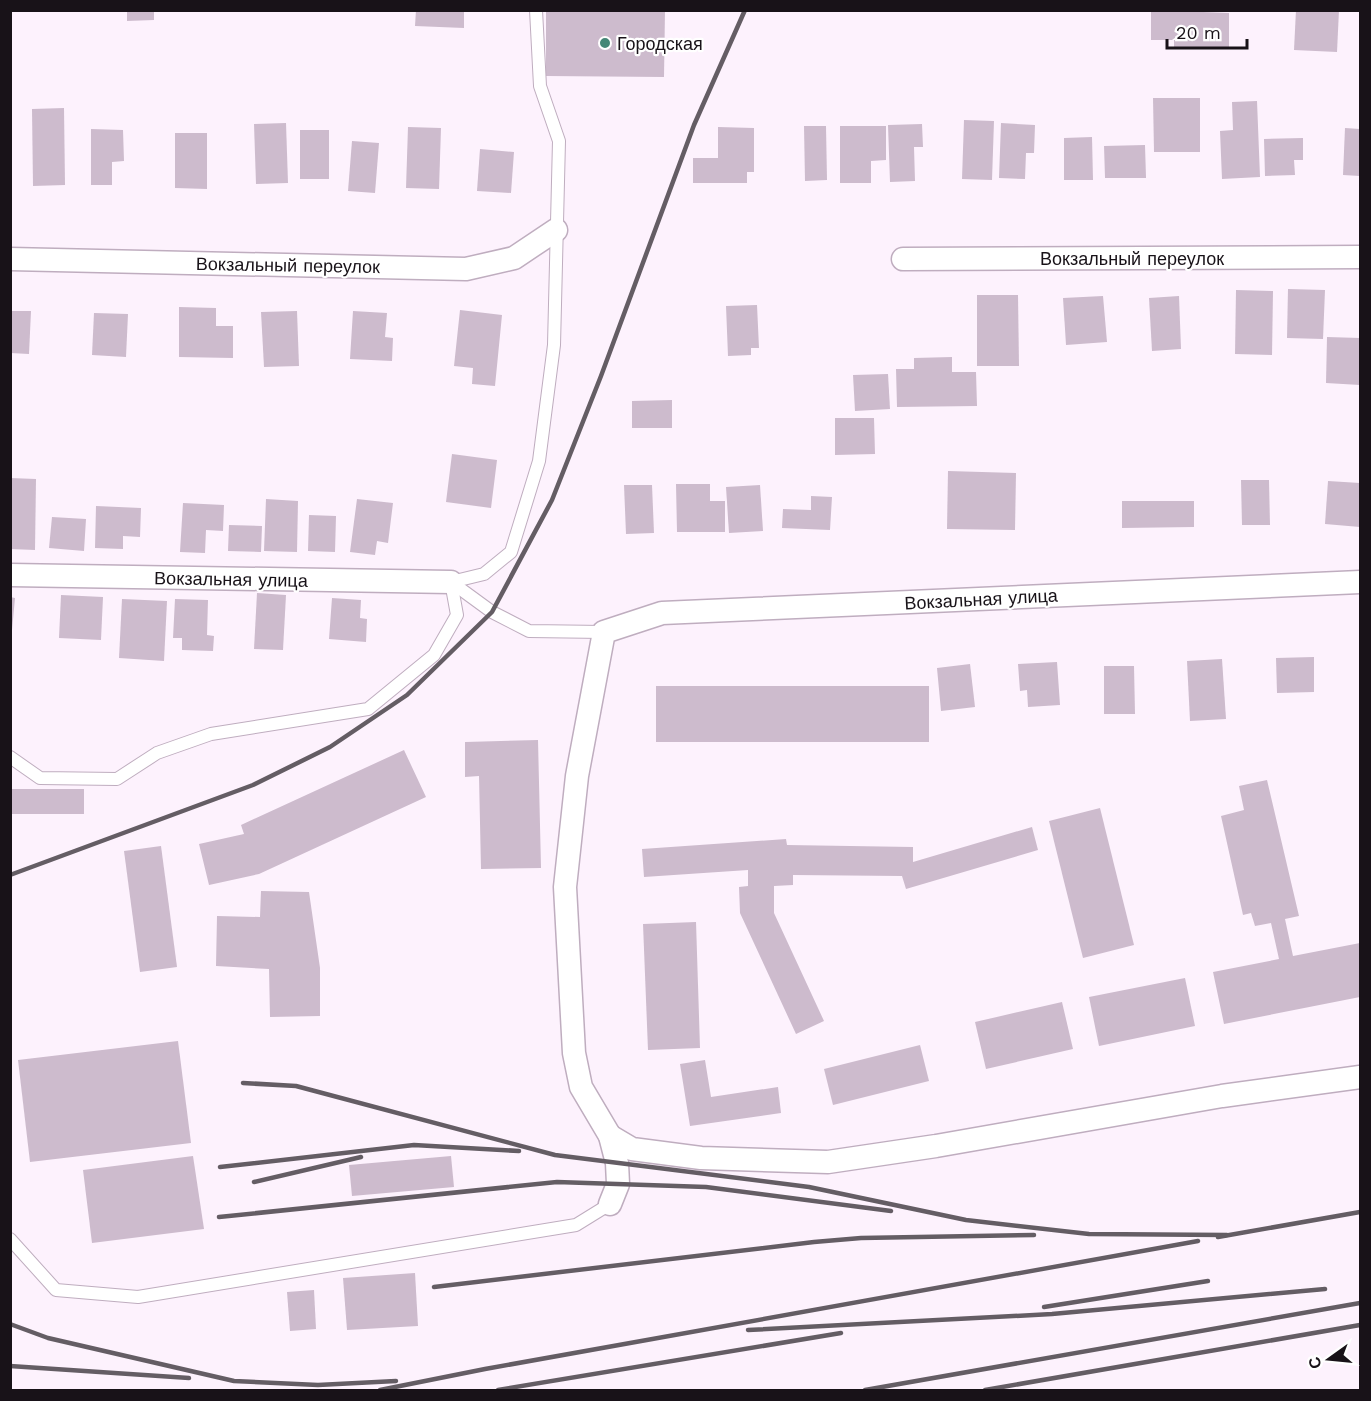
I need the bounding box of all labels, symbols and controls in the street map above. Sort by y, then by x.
scale bar [1167,12,1246,50]
text: 20 m [1176,22,1221,43]
place label: Городская [617,33,703,54]
marker: Городская [598,36,612,50]
street label: Вокзальный переулок [1040,248,1224,269]
street label: Вокзальный переулок [196,253,380,277]
street label: Вокзальная улица [154,567,309,591]
street label: Вокзальная улица [904,584,1059,614]
north arrow [1299,1329,1359,1389]
text: С [1304,1354,1326,1371]

